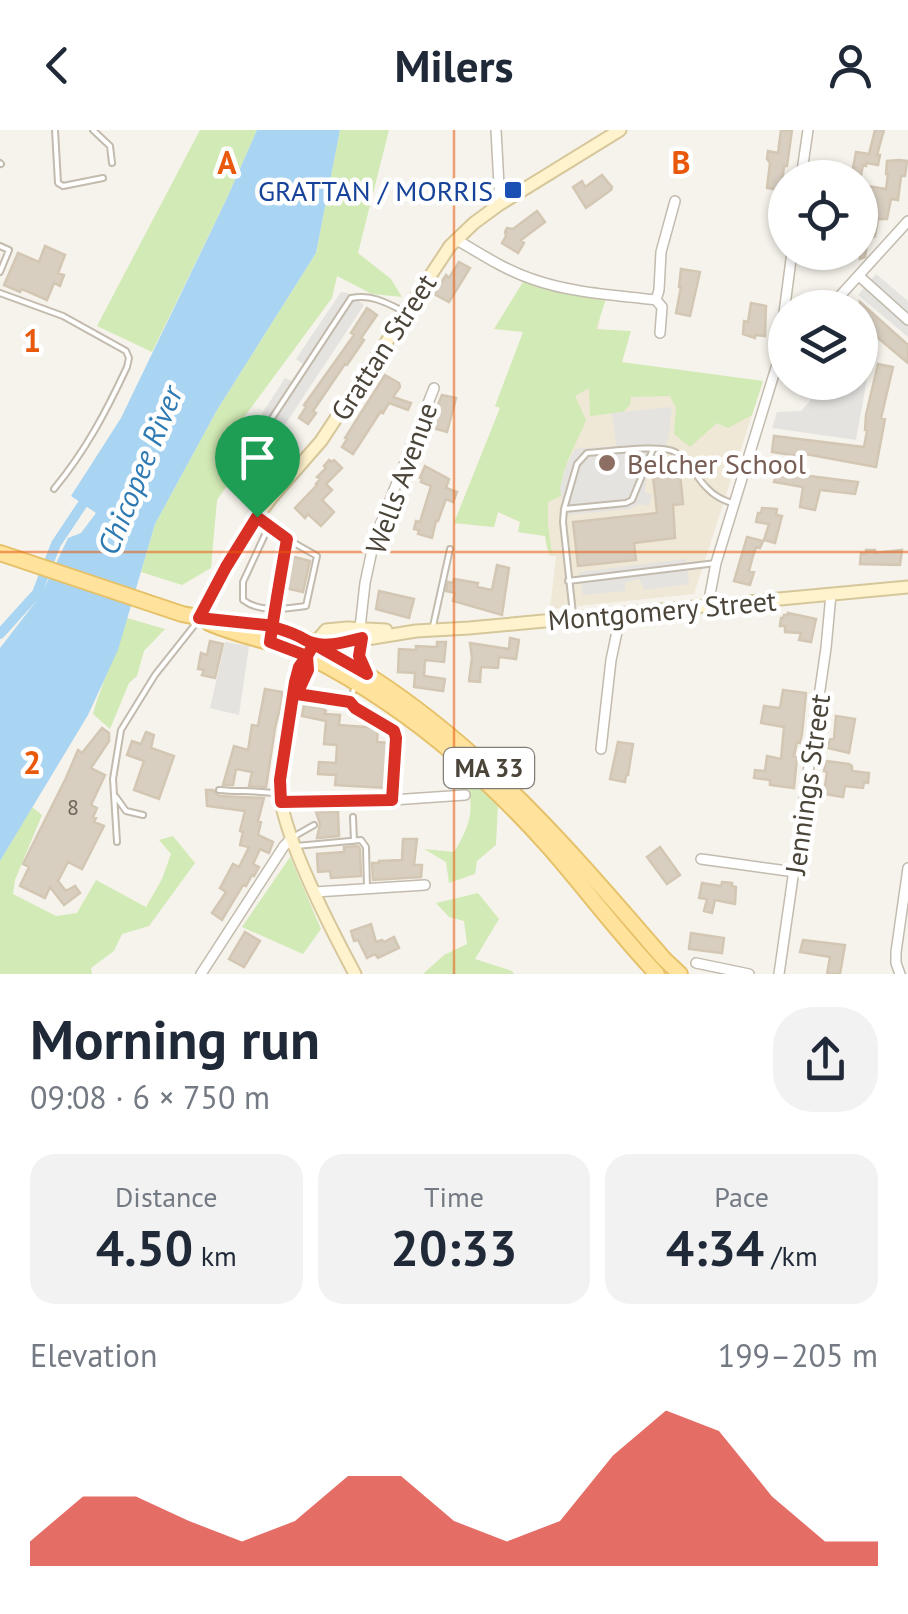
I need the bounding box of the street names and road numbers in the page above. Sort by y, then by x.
street label: Grattan Street [322,266,444,427]
street label: Wells Avenue [357,397,445,559]
street label: Montgomery Street [546,582,778,638]
street label: Jennings Street [776,691,838,878]
road number: MA 33 [444,748,534,788]

